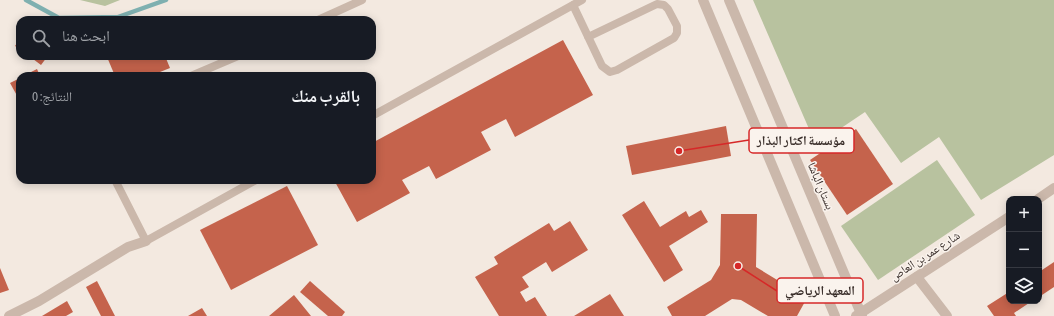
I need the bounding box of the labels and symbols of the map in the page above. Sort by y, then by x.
callout: مؤسسة اكثار البذار [749,128,854,153]
text: مؤسسة اكثار البذار [756,133,845,148]
street label: بستان الباشا [804,160,837,212]
street label: شارع عمر بن العاص [887,228,963,285]
callout: المعهد الرياضي [777,278,863,303]
text: المعهد الرياضي [785,283,855,301]

